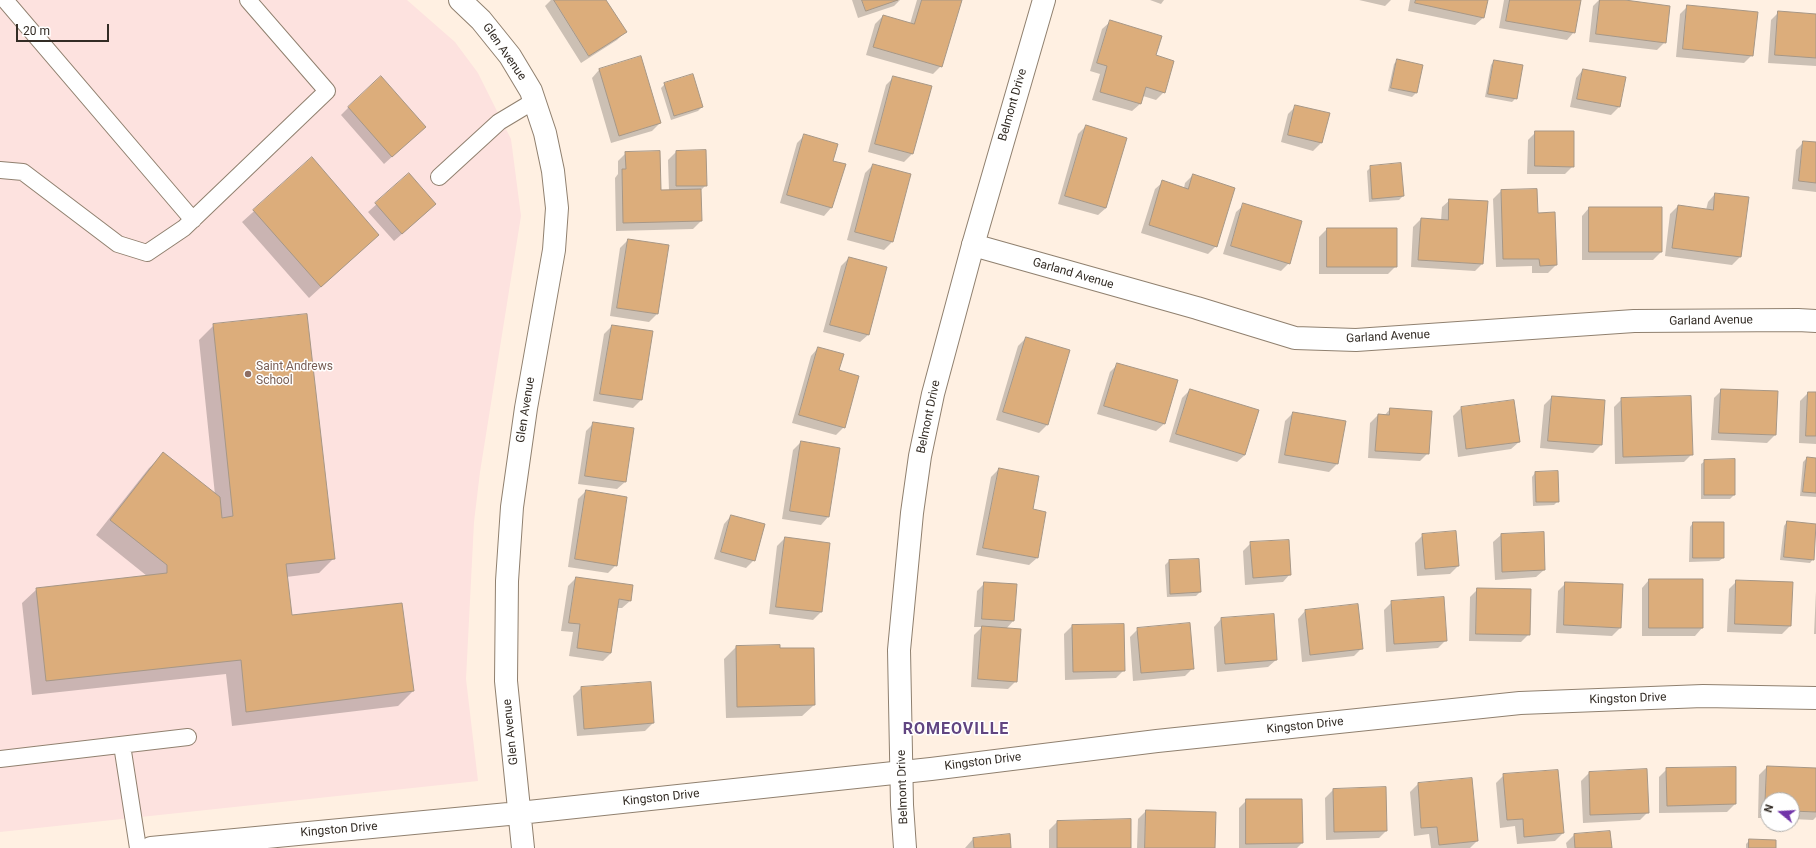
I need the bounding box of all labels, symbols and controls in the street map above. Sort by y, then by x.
scale bar [18,16,111,42]
street label: Glen Avenue [479,21,529,83]
text: 20 m [23,24,50,38]
street label: Belmont Drive [996,67,1030,143]
street label: Garland Avenue [1031,256,1115,292]
street label: Garland Avenue [1669,313,1753,329]
street label: Garland Avenue [1346,328,1430,346]
place label: Saint Andrews School [256,360,333,388]
marker: Saint Andrews School [243,369,253,379]
street label: Glen Avenue [514,376,538,444]
street label: Belmont Drive [914,379,944,455]
street label: Kingston Drive [1589,690,1667,708]
street label: Glen Avenue [500,698,522,766]
street label: Kingston Drive [1266,715,1344,737]
district label: ROMEOVILLE [903,720,1009,740]
street label: Belmont Drive [895,749,911,825]
street label: Kingston Drive [944,750,1022,774]
street label: Kingston Drive [622,787,700,809]
north arrow [1760,792,1800,832]
text: N [1762,803,1776,814]
street label: Kingston Drive [300,819,378,841]

